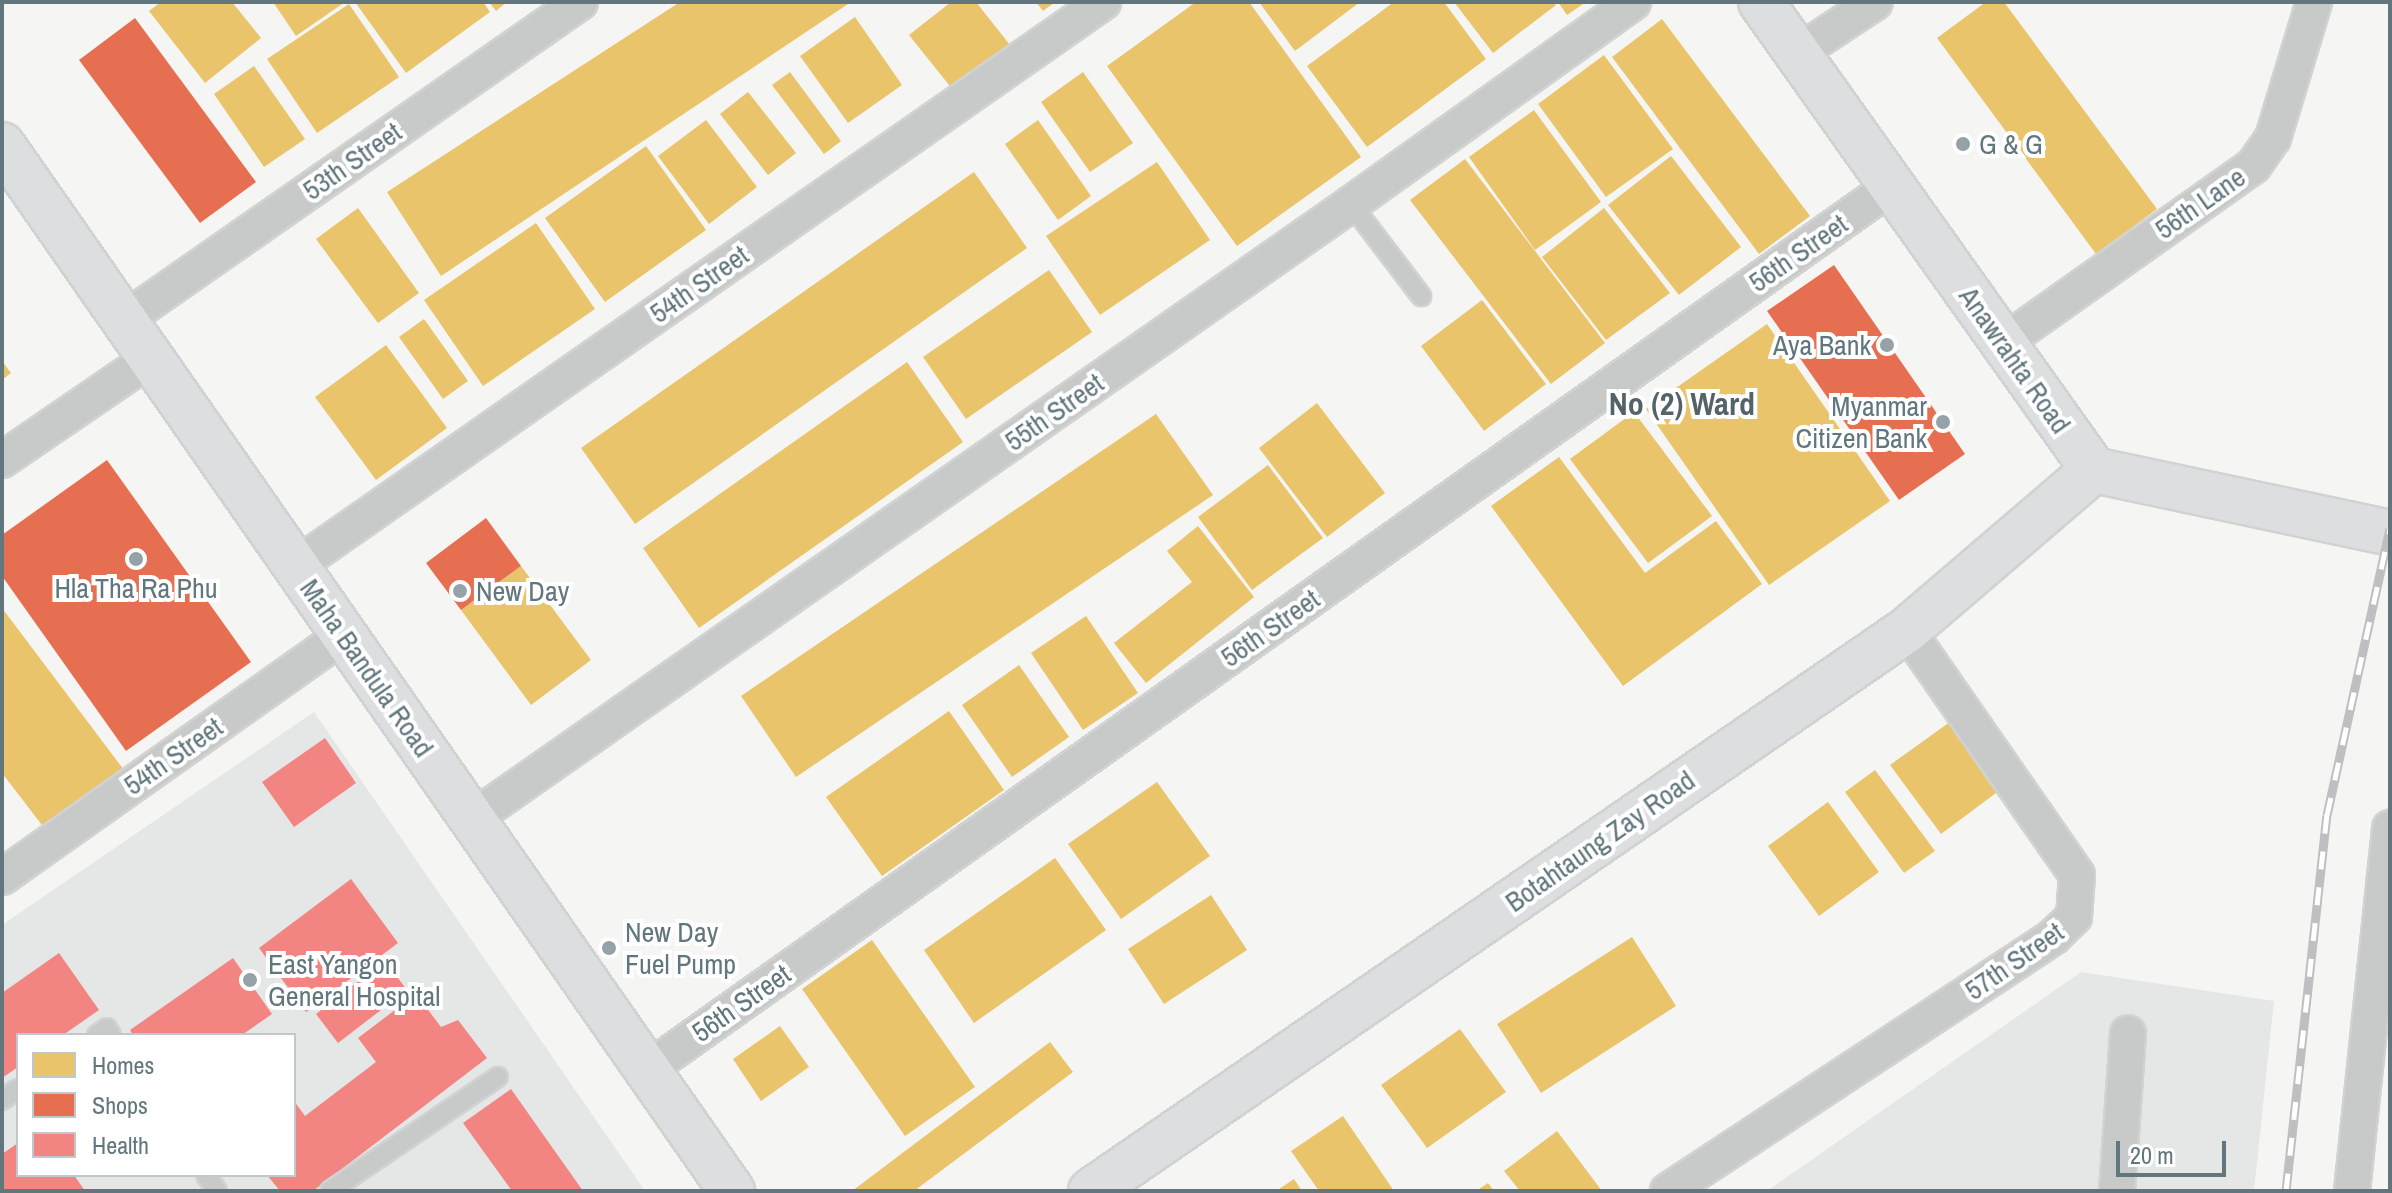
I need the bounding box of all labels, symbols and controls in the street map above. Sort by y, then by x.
street label: 53th Street [296,115,408,207]
place label: G & G [1979,127,2043,161]
marker: G & G [1954,135,1972,153]
street label: 56th Lane [2149,160,2251,246]
street label: 56th Street [1742,207,1854,299]
street label: 54th Street [643,238,755,330]
street label: Anawrahta Road [1952,280,2078,440]
place label: Aya Bank [1773,328,1871,362]
marker: Aya Bank [1878,336,1896,354]
street label: 55th Street [998,366,1110,458]
district label: No (2) Ward [1609,385,1755,423]
place label: Myanmar Citizen Bank [1796,389,1927,455]
marker: Myanmar Citizen Bank [1934,413,1952,431]
marker: Hla Tha Ra Phu [127,550,145,568]
place label: Hla Tha Ra Phu [54,571,218,605]
street label: Maha Bandula Road [293,573,441,763]
place label: New Day [476,574,569,608]
marker: New Day [451,582,469,600]
street label: 56th Street [1214,582,1326,674]
street label: 54th Street [117,710,229,802]
street label: Botahtaung Zay Road [1499,763,1701,919]
place label: New Day Fuel Pump [625,915,736,981]
street label: 57th Street [1958,915,2070,1007]
marker: New Day Fuel Pump [600,939,618,957]
place label: East Yangon General Hospital [268,947,440,1013]
street label: 56th Street [685,957,797,1049]
marker: East Yangon General Hospital [239,969,261,991]
legend [16,1033,296,1177]
text: Homes [92,1049,154,1081]
text: Shops [92,1089,148,1121]
scale bar [2120,1125,2230,1175]
text: Health [92,1129,149,1161]
text: 20 m [2130,1139,2174,1171]

